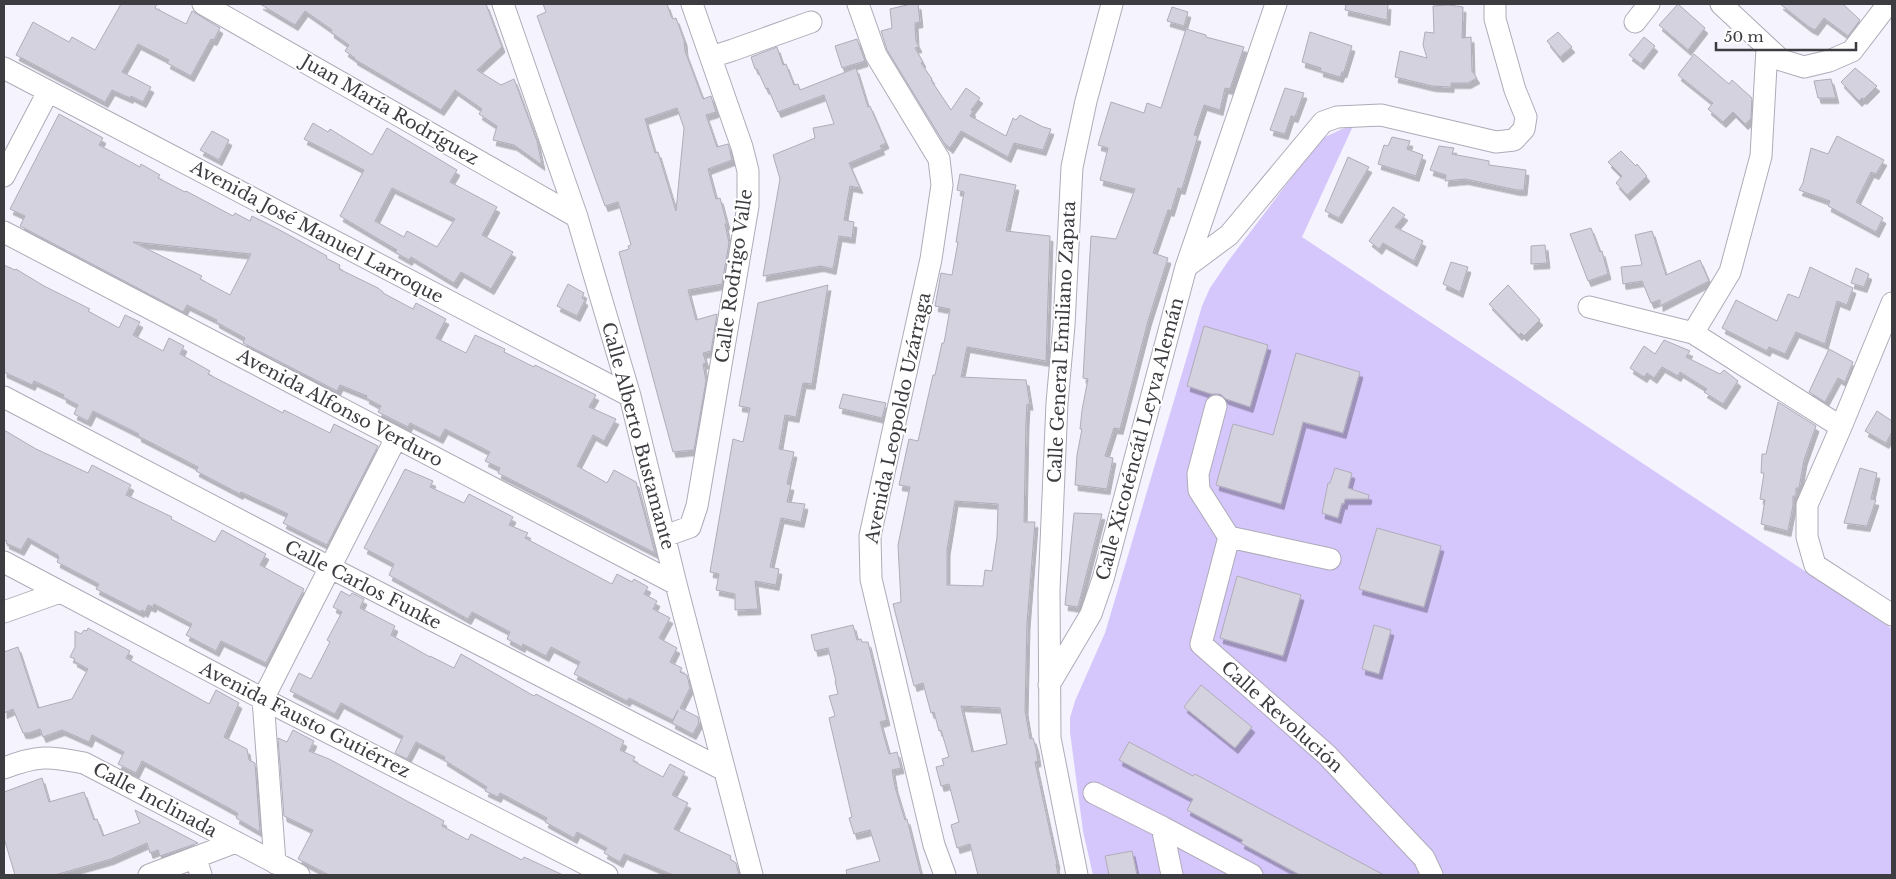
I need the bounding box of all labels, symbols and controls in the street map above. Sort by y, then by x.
scale bar [1716,20,1856,52]
text: 50 m [1724,27,1764,46]
street label: Juan María Rodríguez [296,49,483,170]
street label: Avenida José Manuel Larroque [186,155,447,308]
street label: Calle Rodrigo Valle [711,188,757,364]
street label: Calle General Emiliano Zapata [1044,200,1080,484]
street label: Avenida Leopoldo Uzárraga [860,290,935,547]
street label: Calle Xicoténcátl Leyva Alemán [1092,295,1188,583]
street label: Calle Alberto Bustamante [597,320,679,552]
street label: Avenida Alfonso Verduro [232,344,447,472]
street label: Calle Carlos Funke [281,536,445,634]
street label: Avenida Fausto Gutiérrez [195,657,414,783]
street label: Calle Revolución [1217,657,1347,777]
street label: Calle Inclinada [89,758,221,842]

